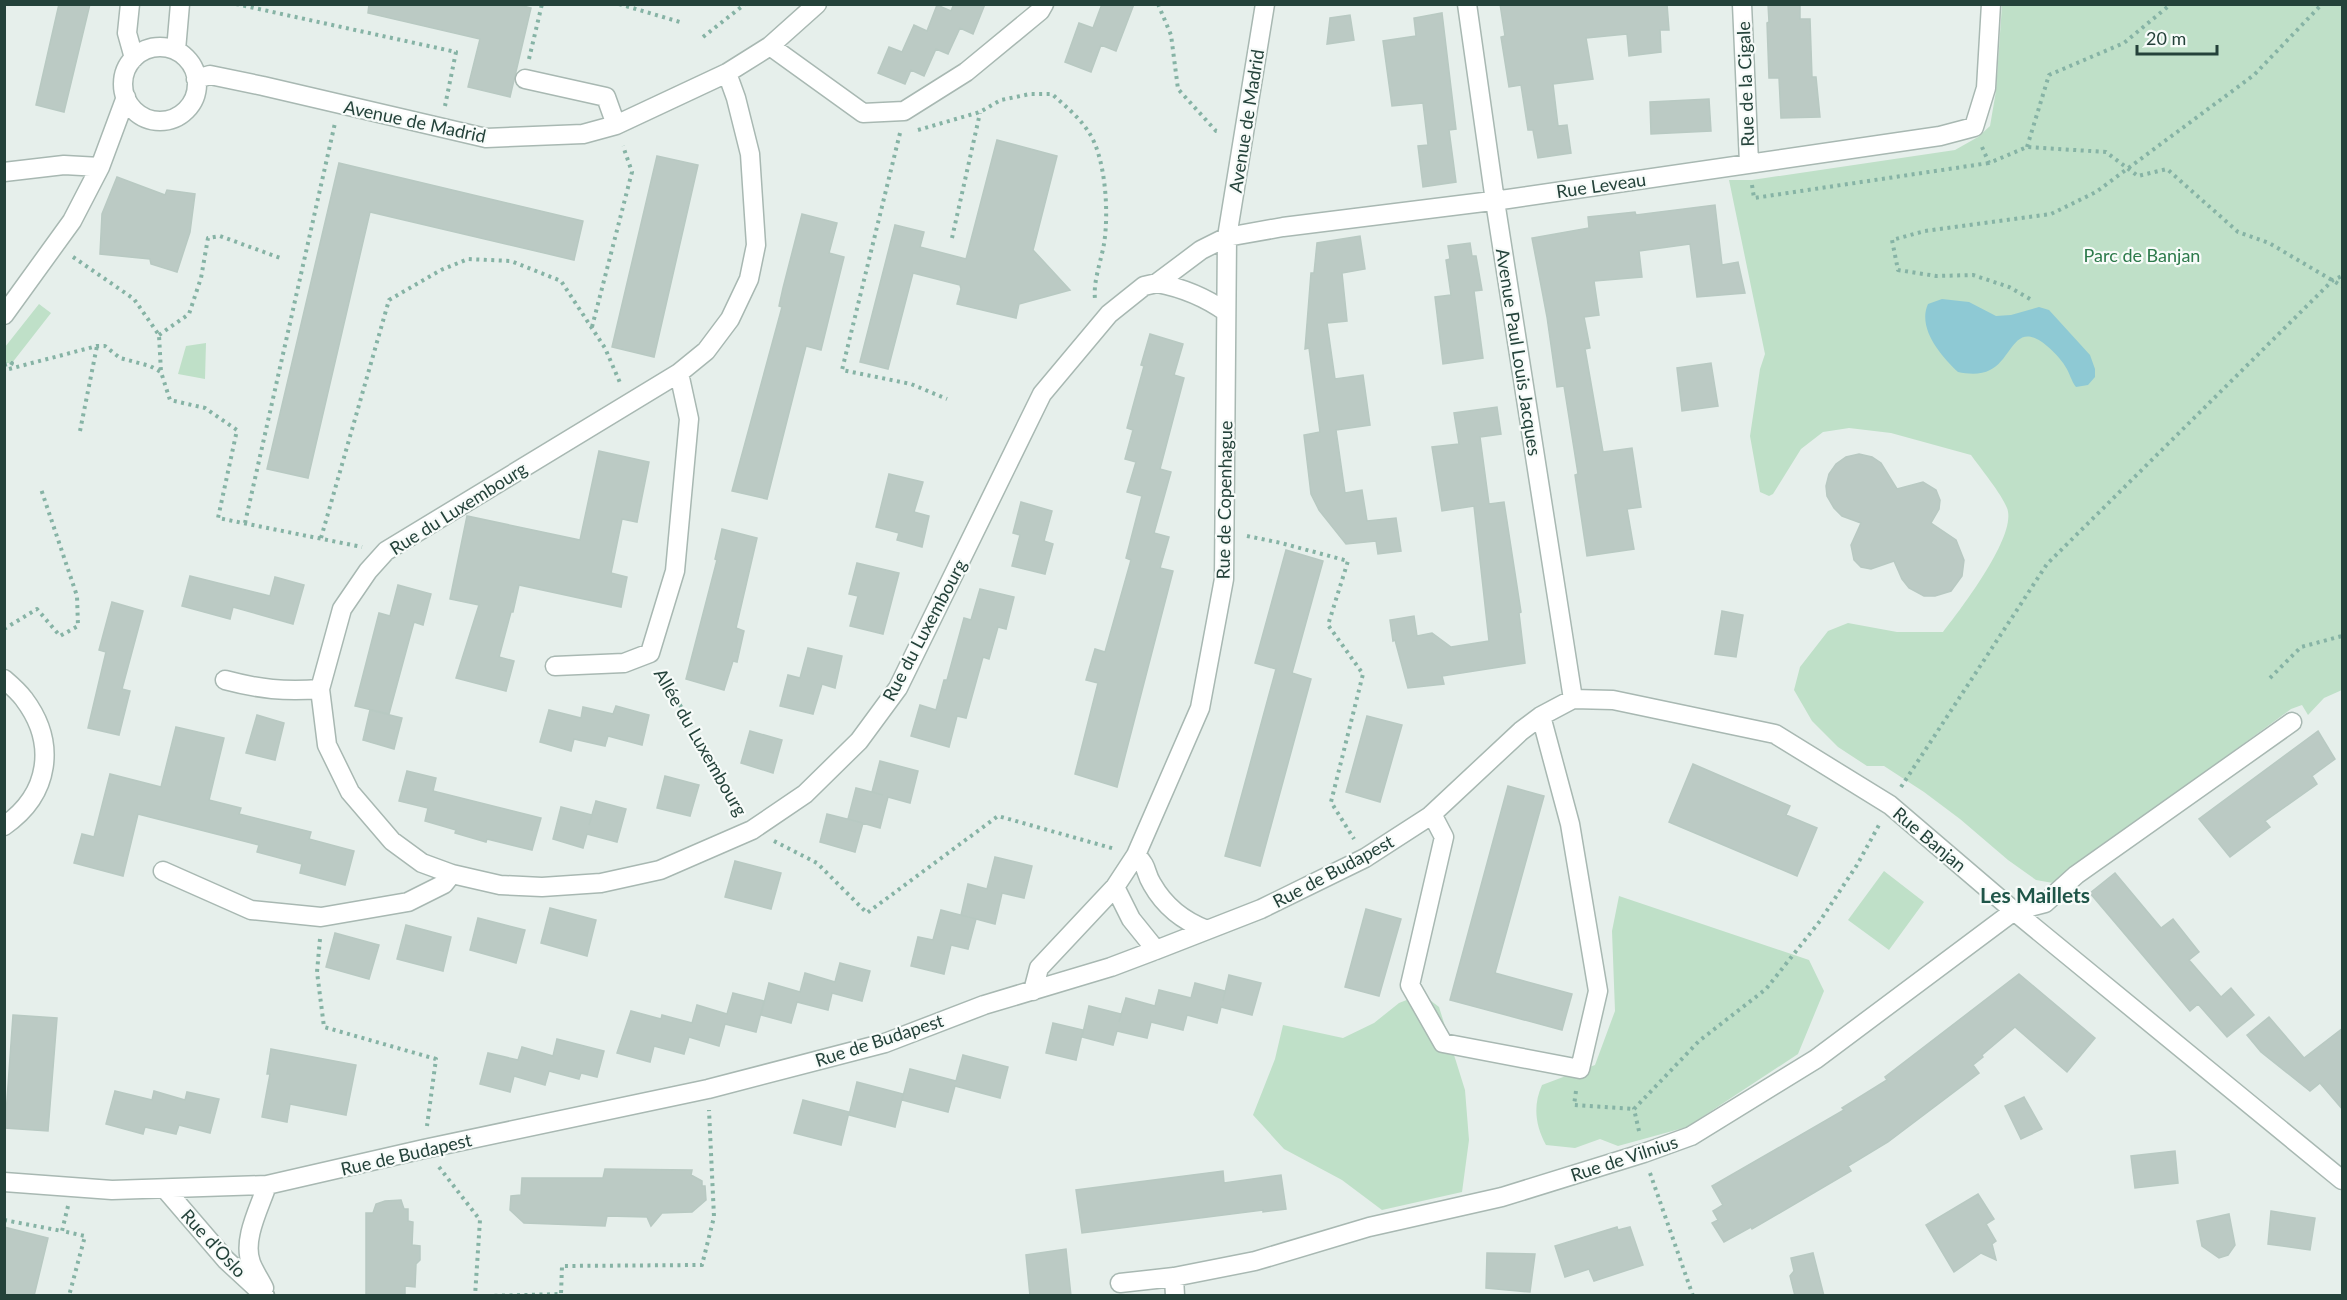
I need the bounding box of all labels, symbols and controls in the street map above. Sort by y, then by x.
scale bar [2137,18,2216,56]
street label: Rue de la Cigale [1732,21,1758,147]
text: 20 m [2146,27,2186,49]
street label: Avenue de Madrid [1224,48,1268,194]
street label: Avenue de Madrid [342,95,488,147]
street label: Rue Leveau [1555,168,1647,202]
park label: Parc de Banjan [2084,244,2200,266]
street label: Avenue Paul Louis Jacques [1492,247,1546,457]
street label: Rue de Copenhague [1212,420,1236,580]
street label: Rue du Luxembourg [385,457,531,559]
street label: Rue du Luxembourg [877,555,971,705]
street label: Allée du Luxembourg [650,664,752,820]
street label: Rue Banjan [1889,802,1971,876]
street label: Rue de Budapest [1269,830,1398,912]
district label: Les Maillets [1980,882,2090,907]
street label: Rue de Budapest [812,1009,946,1071]
street label: Rue de Budapest [338,1128,474,1180]
street label: Rue de Vilnius [1568,1130,1681,1186]
street label: Rue d'Oslo [177,1204,251,1282]

